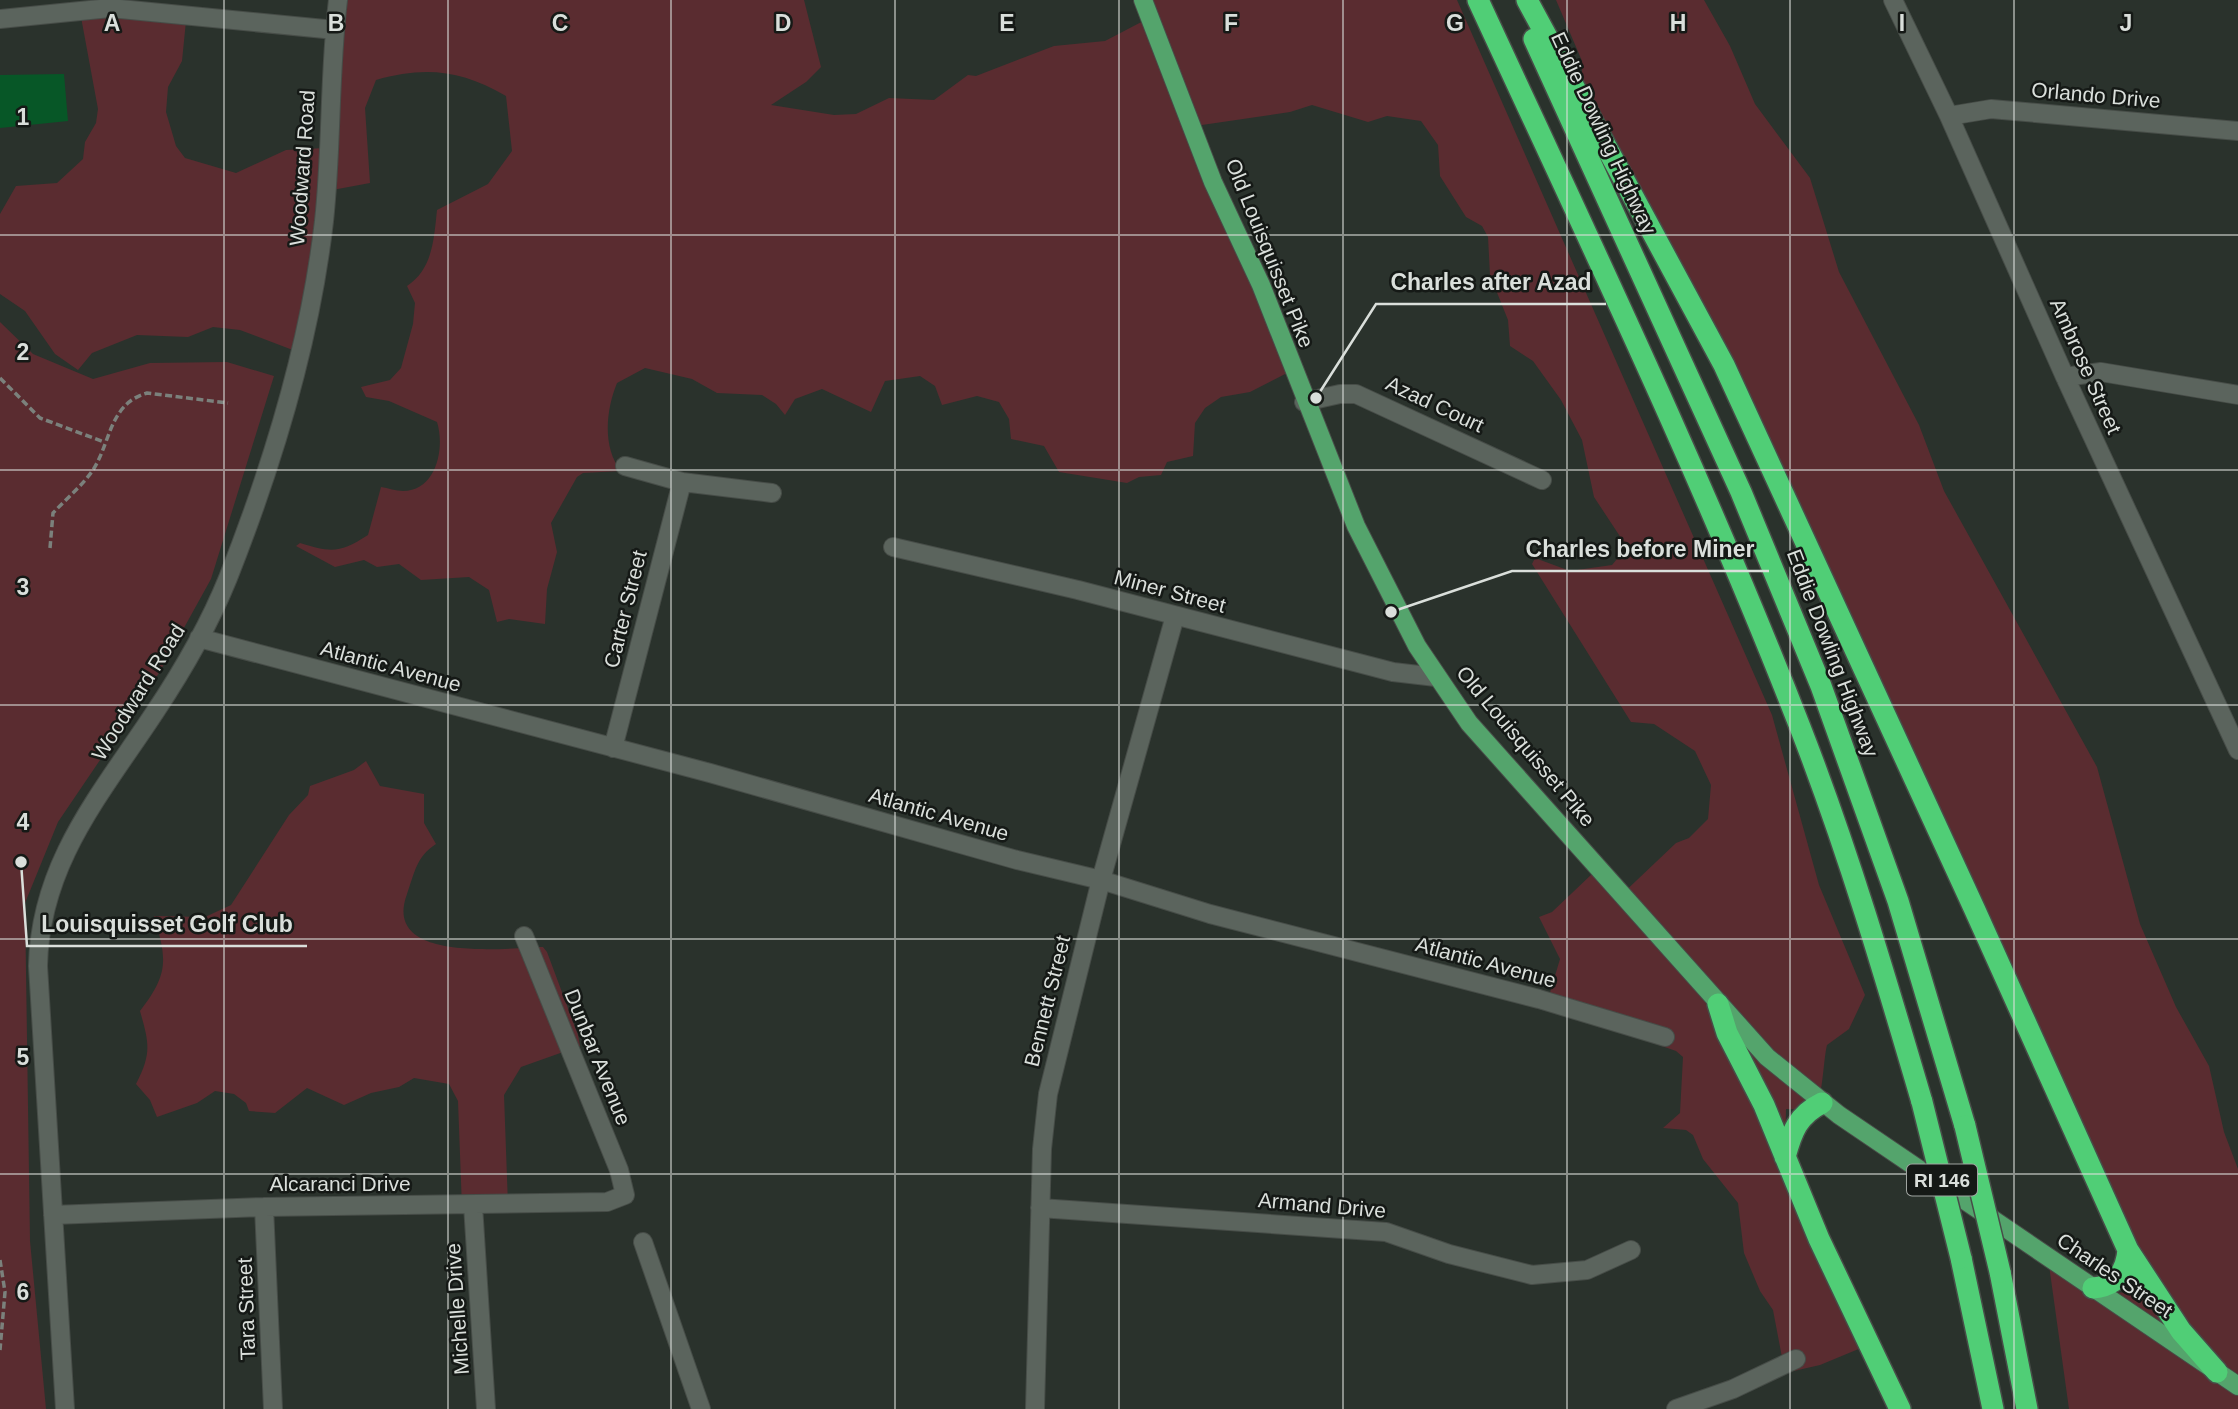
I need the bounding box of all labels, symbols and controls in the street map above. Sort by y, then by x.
text: A [104,10,120,36]
text: B [328,10,344,36]
text: C [552,10,568,36]
text: D [775,10,791,36]
text: E [999,10,1015,36]
text: F [1224,10,1238,36]
text: G [1446,10,1464,36]
text: H [1670,10,1686,36]
text: I [1899,10,1905,36]
text: J [2120,10,2132,36]
street label: Eddie Dowling Highway [1547,28,1661,238]
street label: Orlando Drive [2030,78,2162,112]
street label: Woodward Road [285,89,319,247]
text: 1 [17,104,30,130]
street label: Old Louisquisset Pike [1222,155,1318,351]
callout: Charles after Azad [1376,260,1606,304]
text: Charles after Azad [1390,269,1592,295]
street label: Ambrose Street [2046,295,2126,437]
text: 2 [17,339,29,365]
street label: Azad Court [1383,371,1488,437]
callout: Charles before Miner [1512,527,1769,571]
text: Charles before Miner [1526,536,1754,562]
street label: Eddie Dowling Highway [1783,546,1883,761]
street label: Carter Street [599,548,651,670]
street label: Miner Street [1112,565,1228,617]
text: 3 [17,574,29,600]
street label: Woodward Road [87,620,189,764]
street label: Atlantic Avenue [318,636,464,696]
street label: Old Louisquisset Pike [1452,661,1600,831]
street label: Atlantic Avenue [866,783,1012,845]
text: 4 [17,809,30,835]
callout: Louisquisset Golf Club [27,902,307,946]
text: Louisquisset Golf Club [41,911,293,937]
street label: Atlantic Avenue [1413,932,1559,992]
street label: Bennett Street [1020,933,1074,1069]
street label: Dunbar Avenue [560,986,636,1128]
text: 5 [17,1044,30,1070]
road number: RI 146 [1907,1164,1977,1196]
street label: Alcaranci Drive [269,1172,411,1195]
street label: Armand Drive [1257,1188,1387,1222]
street label: Charles Street [2053,1228,2177,1322]
street label: Michelle Drive [441,1242,473,1376]
street label: Tara Street [233,1257,259,1361]
text: 6 [17,1279,29,1305]

